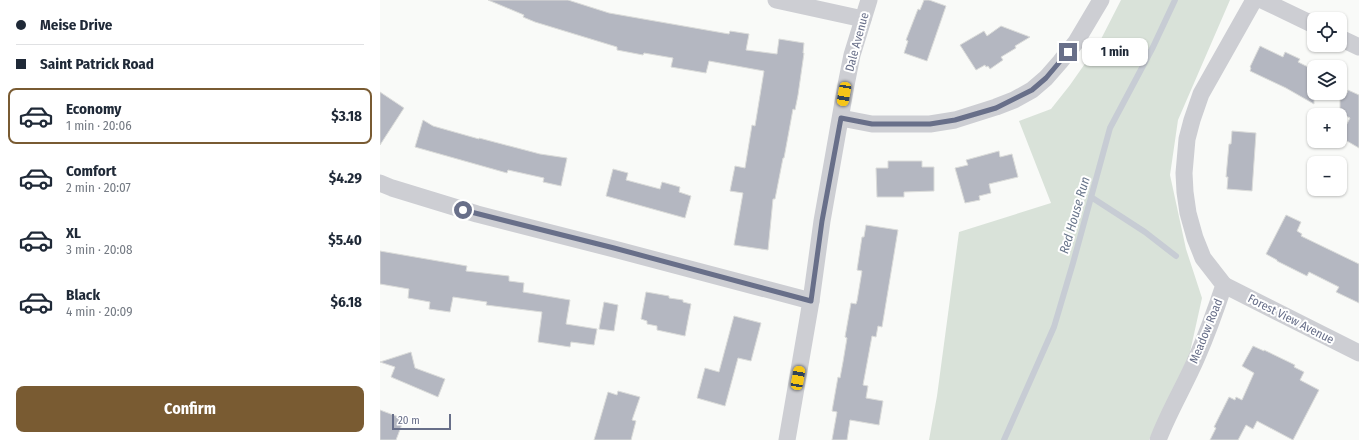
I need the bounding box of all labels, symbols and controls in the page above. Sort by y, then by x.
street label: Dale Avenue [842,11,872,73]
map controls [1307,12,1347,196]
button: locate [1307,12,1347,52]
text: Meise Drive [40,16,112,34]
callout: 1 min [1082,38,1148,66]
route end [1059,43,1077,61]
text: 1 min [1101,44,1129,59]
text: Saint Patrick Road [40,55,154,73]
button: layers [1307,60,1347,100]
car [836,81,852,107]
icon: car [18,98,54,134]
text: Economy [66,100,121,118]
text: $3.18 [331,107,362,125]
button: + [1307,108,1347,148]
text: 1 min · 20:06 [66,118,132,133]
button: − [1307,156,1347,196]
icon: car [18,160,54,196]
text: Comfort [66,162,117,180]
text: $4.29 [329,169,362,187]
water label: Red House Run [1056,175,1093,255]
text: 2 min · 20:07 [66,180,131,195]
route start [454,201,472,219]
icon: car [18,222,54,258]
text: XL [66,224,81,242]
text: $5.40 [328,231,362,249]
text: 3 min · 20:08 [66,242,132,257]
icon: car [18,284,54,320]
text: Black [66,286,100,304]
street label: Forest View Avenue [1246,291,1336,347]
text: $6.18 [330,293,362,311]
street label: Meadow Road [1187,297,1225,365]
text: 4 min · 20:09 [66,304,133,319]
car [790,365,806,391]
button: Confirm [16,386,364,432]
scale bar [392,412,451,431]
text: 20 m [398,414,420,427]

